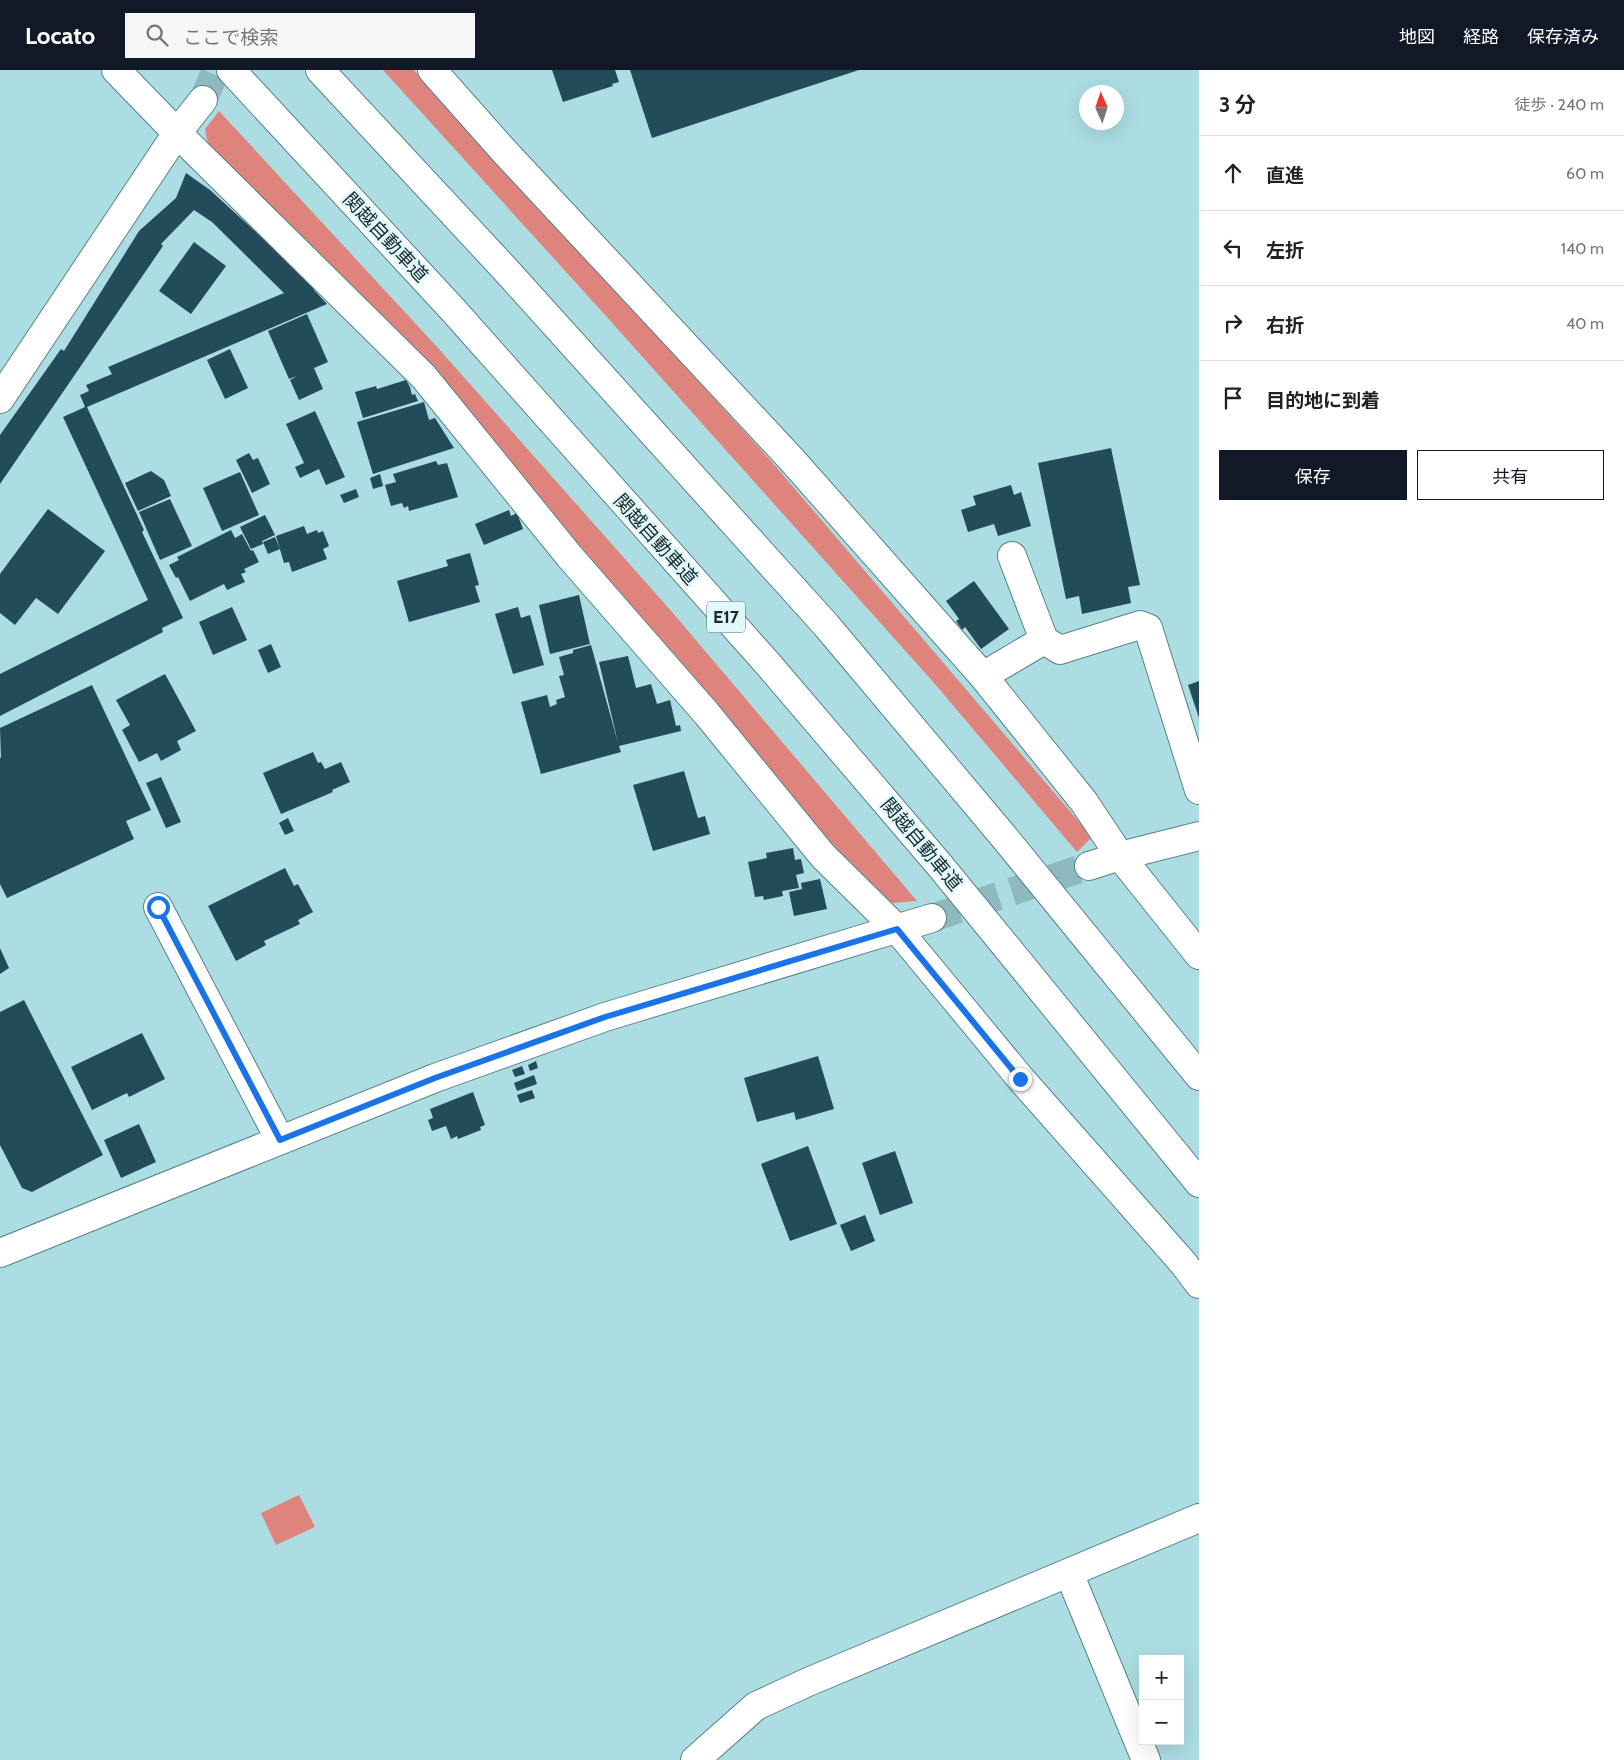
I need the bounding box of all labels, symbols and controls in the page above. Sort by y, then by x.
search box [125,13,475,58]
text: Locato [25,21,95,50]
icon: search [143,21,171,49]
text: ここで検索 [183,26,278,49]
text: 地図 [1399,26,1435,48]
text: 経路 [1463,26,1499,48]
text: 保存済み [1527,26,1599,48]
north arrow [1079,85,1124,130]
text: 3 分 [1219,92,1256,117]
text: 徒歩 · 240 m [1515,95,1604,114]
icon: ahead [1219,159,1247,187]
text: 直進 [1266,164,1304,187]
text: 60 m [1566,164,1604,183]
street label: 関越自動車道 [338,188,433,287]
icon: left [1219,234,1247,262]
text: 左折 [1266,239,1304,262]
text: 140 m [1561,239,1604,258]
icon: right [1219,309,1247,337]
text: 右折 [1266,314,1304,337]
text: 40 m [1566,314,1604,333]
icon: arrive [1219,384,1247,412]
text: 目的地に到着 [1266,389,1380,412]
button: 保存 [1219,450,1407,500]
button: 共有 [1417,450,1604,500]
street label: 関越自動車道 [609,489,702,589]
road number: E17 [707,602,745,632]
street label: 関越自動車道 [876,793,967,895]
route start [147,896,170,919]
route end [1009,1068,1032,1091]
map controls [1139,1655,1184,1745]
button: + [1139,1655,1184,1700]
button: − [1139,1700,1184,1745]

